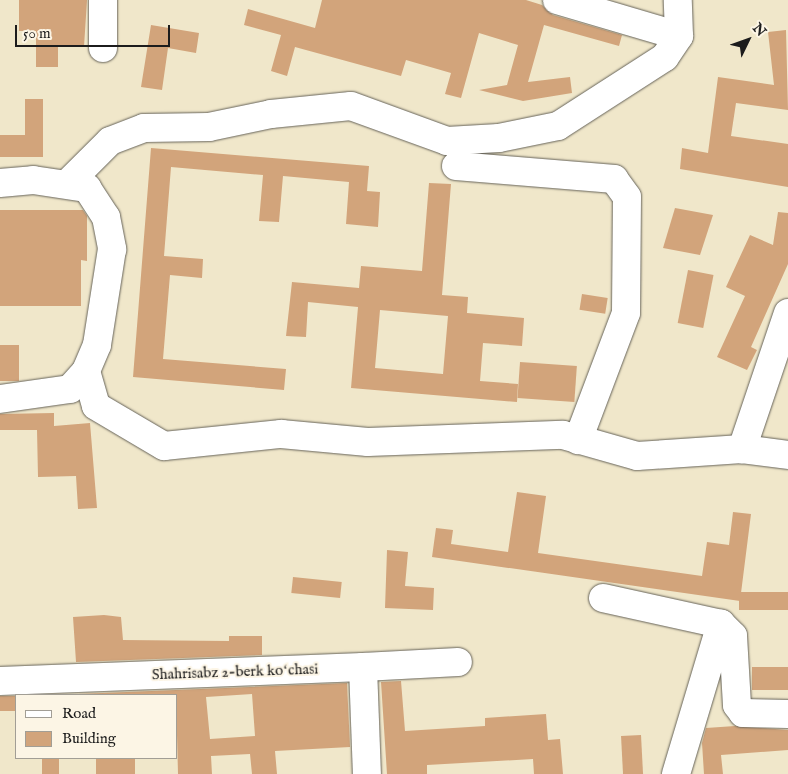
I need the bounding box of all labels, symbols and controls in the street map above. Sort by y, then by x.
scale bar [18,15,172,47]
north arrow [723,15,773,65]
text: N [748,19,770,40]
text: 50 m [23,24,51,43]
street label: Shahrisabz 2-berk koʻchasi [151,660,319,684]
legend [15,694,178,759]
text: Road [62,704,96,723]
text: Building [62,729,116,748]

